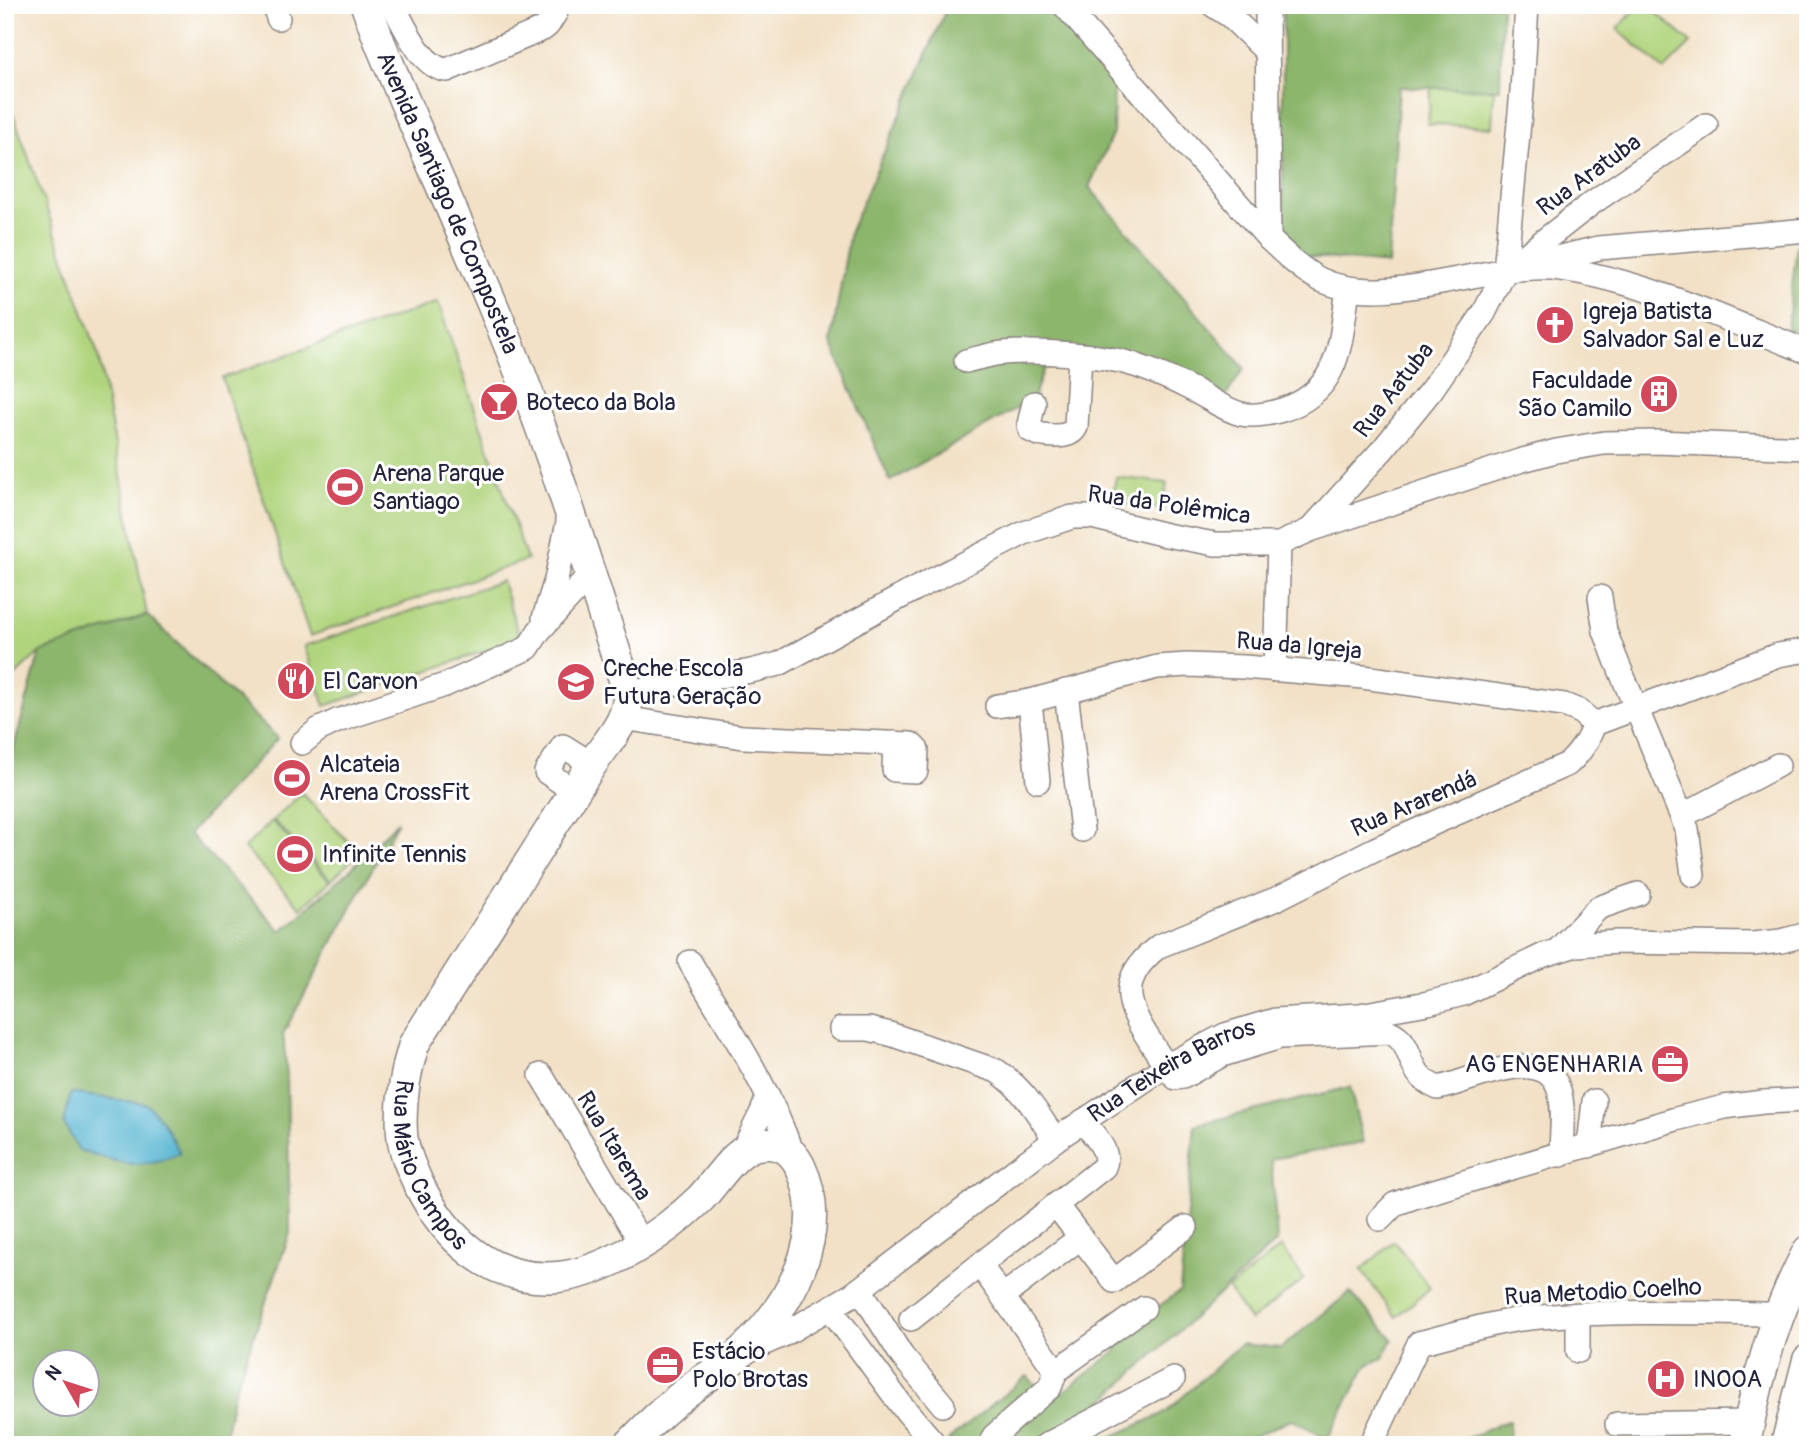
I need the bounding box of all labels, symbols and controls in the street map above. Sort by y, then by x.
street label: Avenida Santiago de Compostela [371,47,526,358]
street label: Rua Aratuba [1531,128,1647,222]
place label: Igreja Batista Salvador Sal e Luz [1582,297,1764,354]
church icon: Igreja Batista Salvador Sal e Luz [1534,304,1576,346]
street label: Rua Aatuba [1348,337,1440,443]
place label: Faculdade São Camilo [1517,366,1632,423]
building icon: Faculdade São Camilo [1638,373,1680,415]
bar icon: Boteco da Bola [478,381,520,423]
place label: Boteco da Bola [526,388,676,417]
place label: Arena Parque Santiago [372,459,504,516]
sports icon: Arena Parque Santiago [324,466,366,508]
street label: Rua da Polêmica [1086,479,1252,531]
street label: Rua da Igreja [1235,626,1363,666]
place label: Creche Escola Futura Geração [603,654,761,711]
restaurant icon: El Carvon [275,660,317,702]
school or university icon: Creche Escola Futura Geração [555,661,597,703]
place label: El Carvon [323,667,418,696]
place label: Alcateia Arena CrossFit [319,750,470,807]
sports icon: Alcateia Arena CrossFit [271,757,313,799]
street label: Rua Ararendá [1347,765,1481,843]
sports icon: Infinite Tennis [274,833,316,875]
place label: Infinite Tennis [322,840,467,869]
street label: Rua Teixeira Barros [1082,1012,1259,1129]
office icon: AG ENGENHARIA [1649,1043,1691,1085]
place label: AG ENGENHARIA [1465,1050,1643,1079]
street label: Rua Mário Campos [387,1078,474,1256]
street label: Rua Itarema [570,1086,658,1206]
street label: Rua Metodio Coelho [1504,1272,1703,1312]
place label: Estácio Polo Brotas [692,1337,808,1394]
office icon: Estácio Polo Brotas [644,1344,686,1386]
north arrow [32,1348,102,1418]
hospital icon: INOOA [1645,1358,1687,1400]
text: N [40,1360,67,1385]
place label: INOOA [1693,1365,1762,1394]

